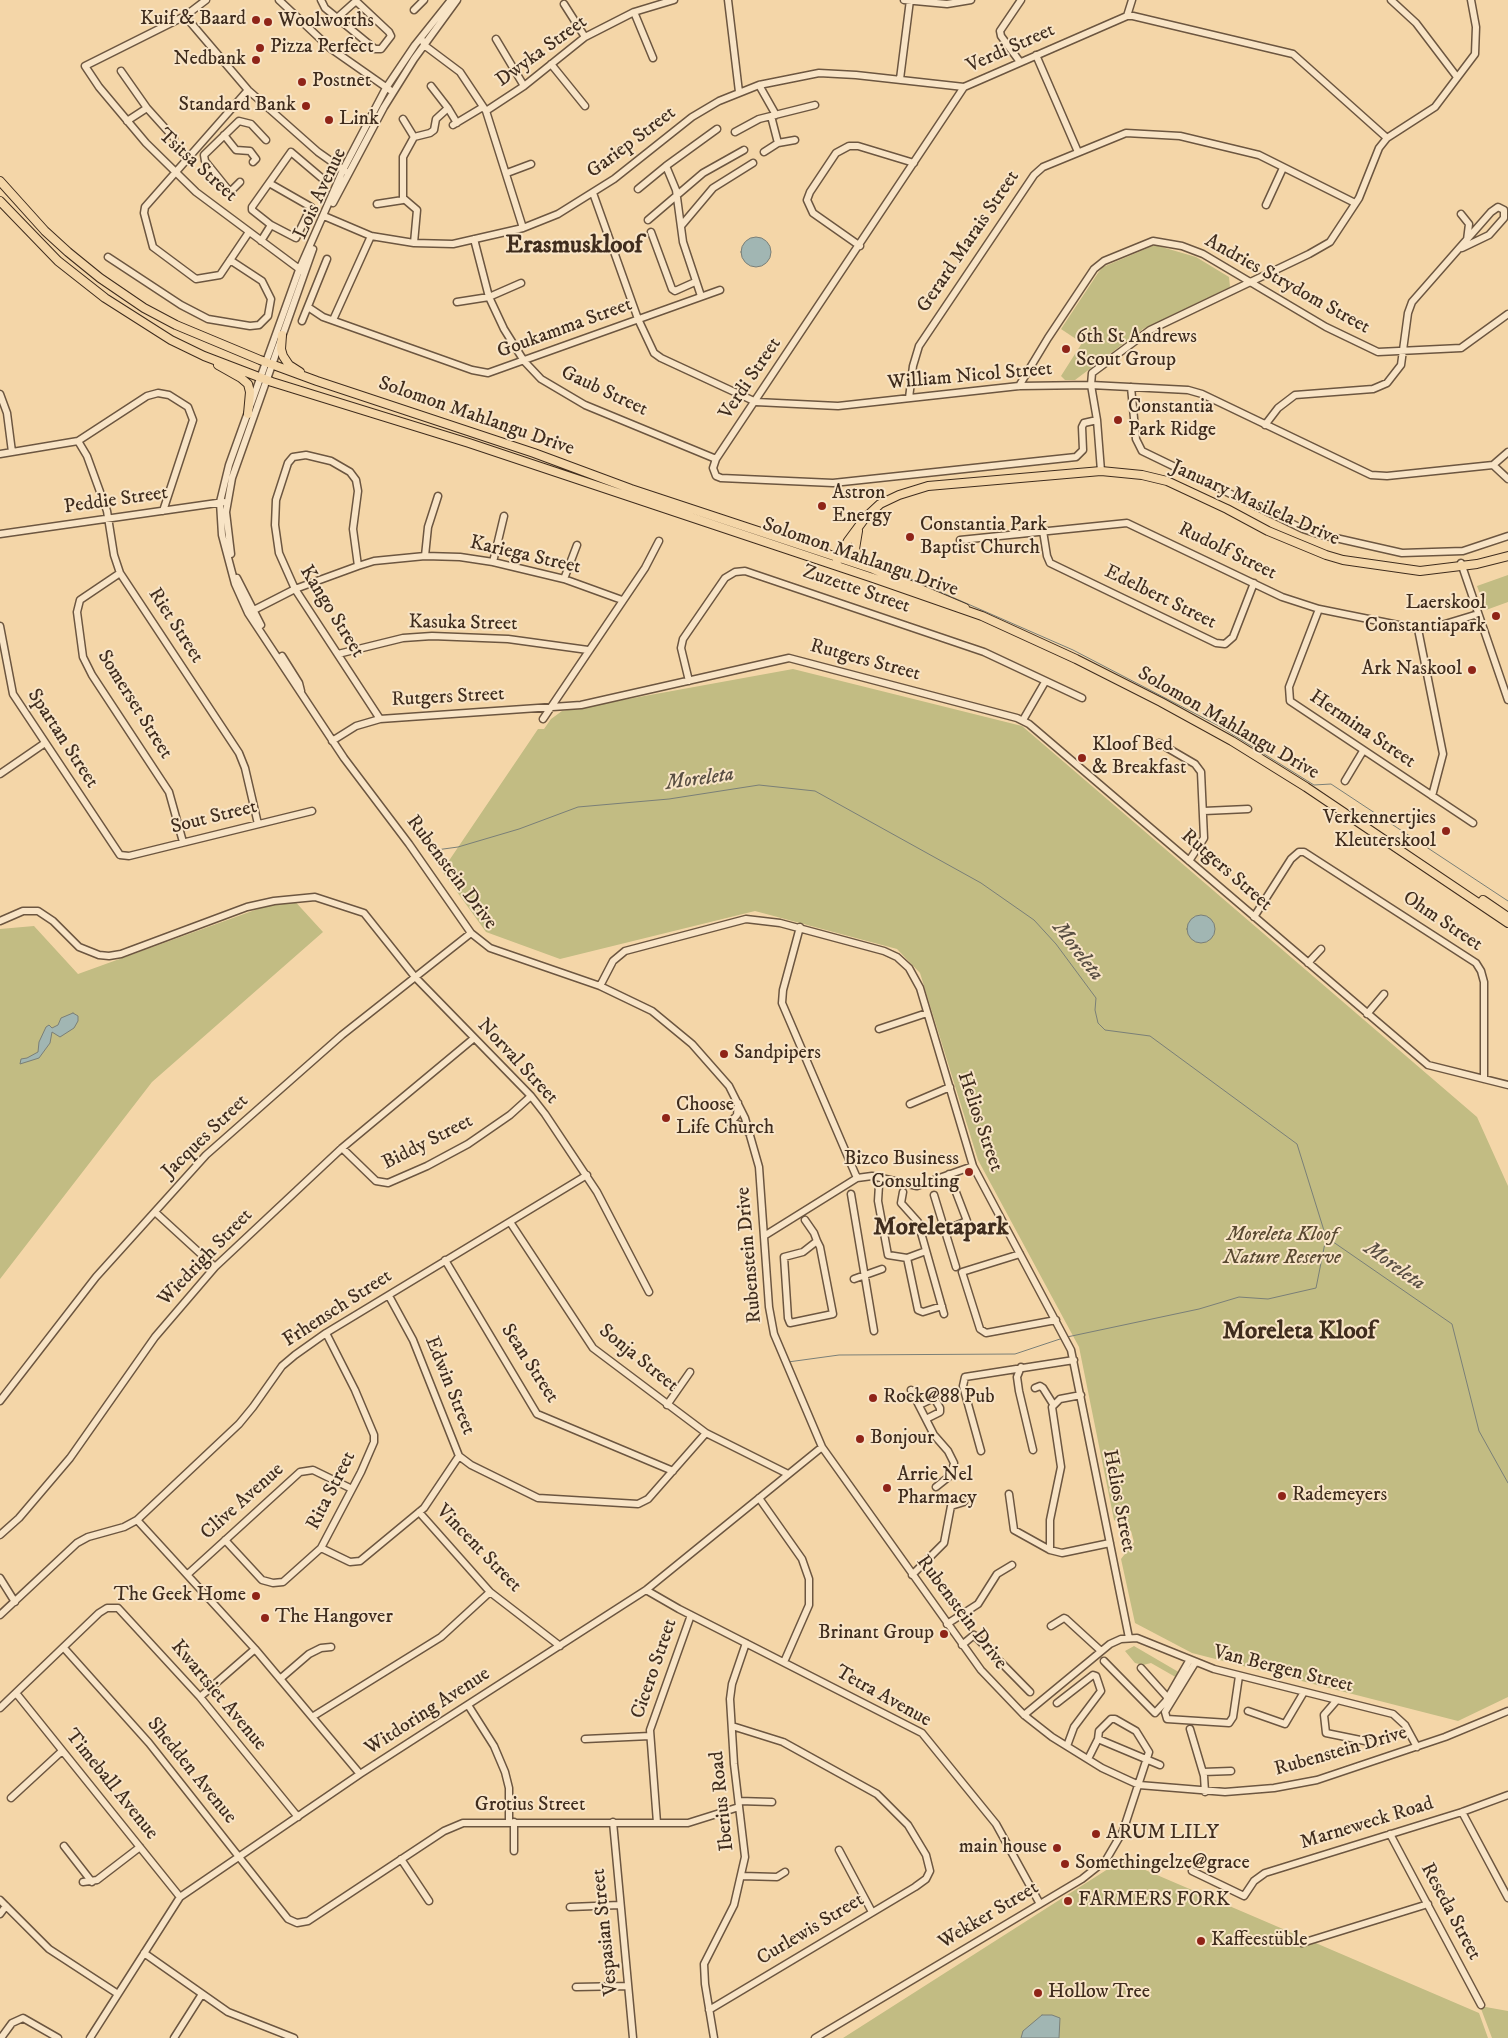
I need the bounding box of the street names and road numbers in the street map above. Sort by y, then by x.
street label: Dwyka Street [492,11,592,93]
street label: Verdi Street [963,19,1059,79]
street label: Gariep Street [583,102,681,184]
street label: Tsitsa Street [152,124,242,208]
street label: Lois Avenue [289,145,353,243]
street label: Gerard Marais Street [913,166,1025,318]
street label: Andries Strydom Street [1200,230,1374,340]
street label: Goukamma Street [494,293,636,365]
street label: Verdi Street [715,333,787,425]
street label: William Nicol Street [887,358,1053,396]
street label: Gaub Street [557,361,651,423]
street label: Solomon Mahlangu Drive [375,372,577,462]
street label: January Masilela Drive [1167,456,1343,552]
street label: Peddie Street [63,482,169,520]
street label: Solomon Mahlangu Drive [759,513,961,603]
street label: Rudolf Street [1174,518,1280,586]
street label: Kariega Street [467,532,583,580]
street label: Zuzette Street [799,560,913,620]
street label: Edelbert Street [1100,561,1220,635]
street label: Kango Street [293,562,369,662]
street label: Riet Street [142,584,208,668]
street label: Kasuka Street [408,611,518,637]
street label: Rutgers Street [807,635,923,687]
street label: Somerset Street [91,646,177,764]
street label: Solomon Mahlangu Drive [1133,662,1323,786]
street label: Rutgers Street [391,683,505,713]
street label: Spartan Street [21,685,103,793]
street label: Hermina Street [1304,686,1420,774]
street label: Sout Street [168,796,260,840]
street label: Rubenstein Drive [400,811,502,935]
street label: Rutgers Street [1175,825,1277,917]
street label: Ohm Street [1397,887,1487,957]
street label: Norval Street [471,1014,563,1110]
street label: Helios Street [951,1069,1007,1175]
street label: Jacques Street [158,1090,254,1184]
street label: Biddy Street [379,1110,477,1176]
street label: Rubenstein Drive [732,1186,768,1324]
street label: Wiedrigh Street [154,1204,258,1312]
street label: Frhensch Street [279,1265,397,1353]
street label: Sean Street [495,1320,563,1408]
street label: Sonja Street [593,1320,683,1398]
street label: Edwin Street [418,1333,480,1439]
street label: Rita Street [302,1448,362,1534]
street label: Helios Street [1096,1448,1140,1554]
street label: Clive Avenue [197,1458,289,1546]
street label: Vincent Street [430,1500,526,1598]
street label: Rubenstein Drive [910,1551,1012,1675]
street label: Cicero Street [627,1616,683,1722]
street label: Kwartsiet Avenue [165,1636,271,1756]
street label: Van Bergen Street [1211,1641,1355,1699]
street label: Tetra Avenue [831,1661,935,1733]
street label: Witdoring Avenue [361,1663,495,1761]
street label: Shedden Avenue [141,1713,241,1829]
street label: Rubenstein Drive [1272,1722,1410,1782]
street label: Timeball Avenue [59,1725,163,1845]
street label: Iberius Road [706,1750,740,1852]
street label: Marneweck Road [1297,1792,1437,1856]
street label: Grotius Street [475,1794,585,1818]
street label: Reseda Street [1414,1859,1486,1965]
street label: Vespasian Street [587,1867,625,1997]
street label: Wekker Street [935,1877,1043,1955]
street label: Curlewis Street [753,1889,869,1971]

